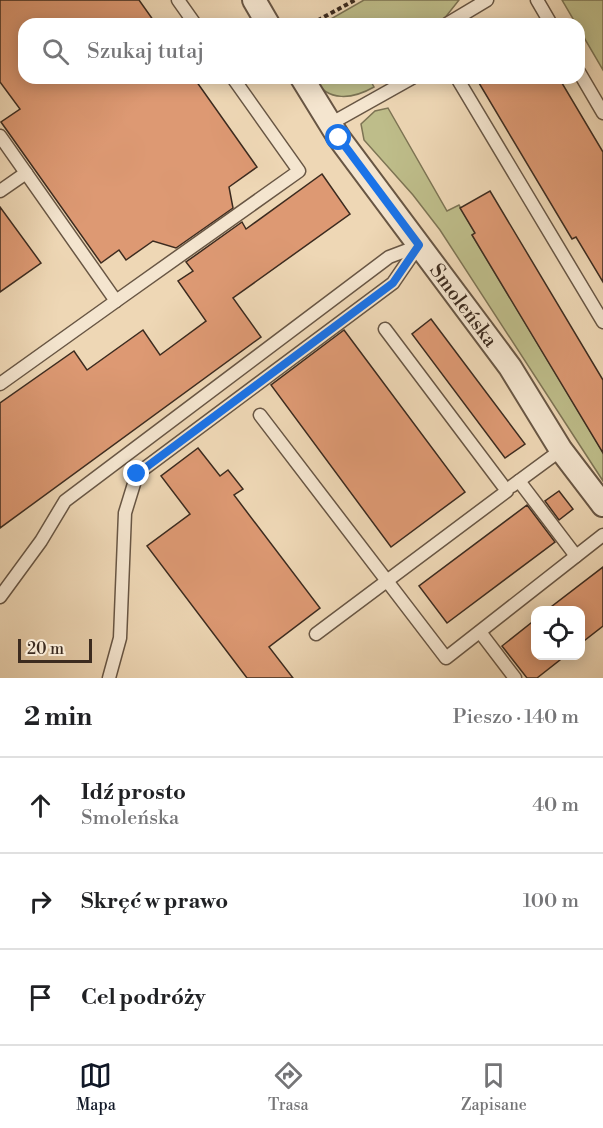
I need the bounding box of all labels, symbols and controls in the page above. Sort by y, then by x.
search box [18,18,585,84]
icon: search [39,35,72,68]
text: Szukaj tutaj [87,38,204,65]
route start [325,124,351,150]
street label: Smoleńska [423,259,503,353]
route end [123,460,149,486]
map controls [531,606,585,660]
button: locate [531,606,585,660]
scale bar [18,636,92,664]
text: 20 m [27,639,64,659]
text: 2 min [24,701,92,733]
text: Pieszo · 140 m [453,705,579,730]
text: Idź prosto [81,779,186,806]
icon: ahead [24,789,57,822]
text: 40 m [532,793,579,818]
text: Smoleńska [81,806,179,831]
icon: right [24,885,57,918]
text: Skręć w prawo [81,888,228,915]
text: 100 m [523,889,579,914]
icon: arrive [24,981,57,1014]
text: Cel podróży [81,984,205,1011]
tab: Mapa [76,1059,116,1115]
tab: Trasa [268,1059,309,1115]
tab: Zapisane [461,1059,527,1115]

